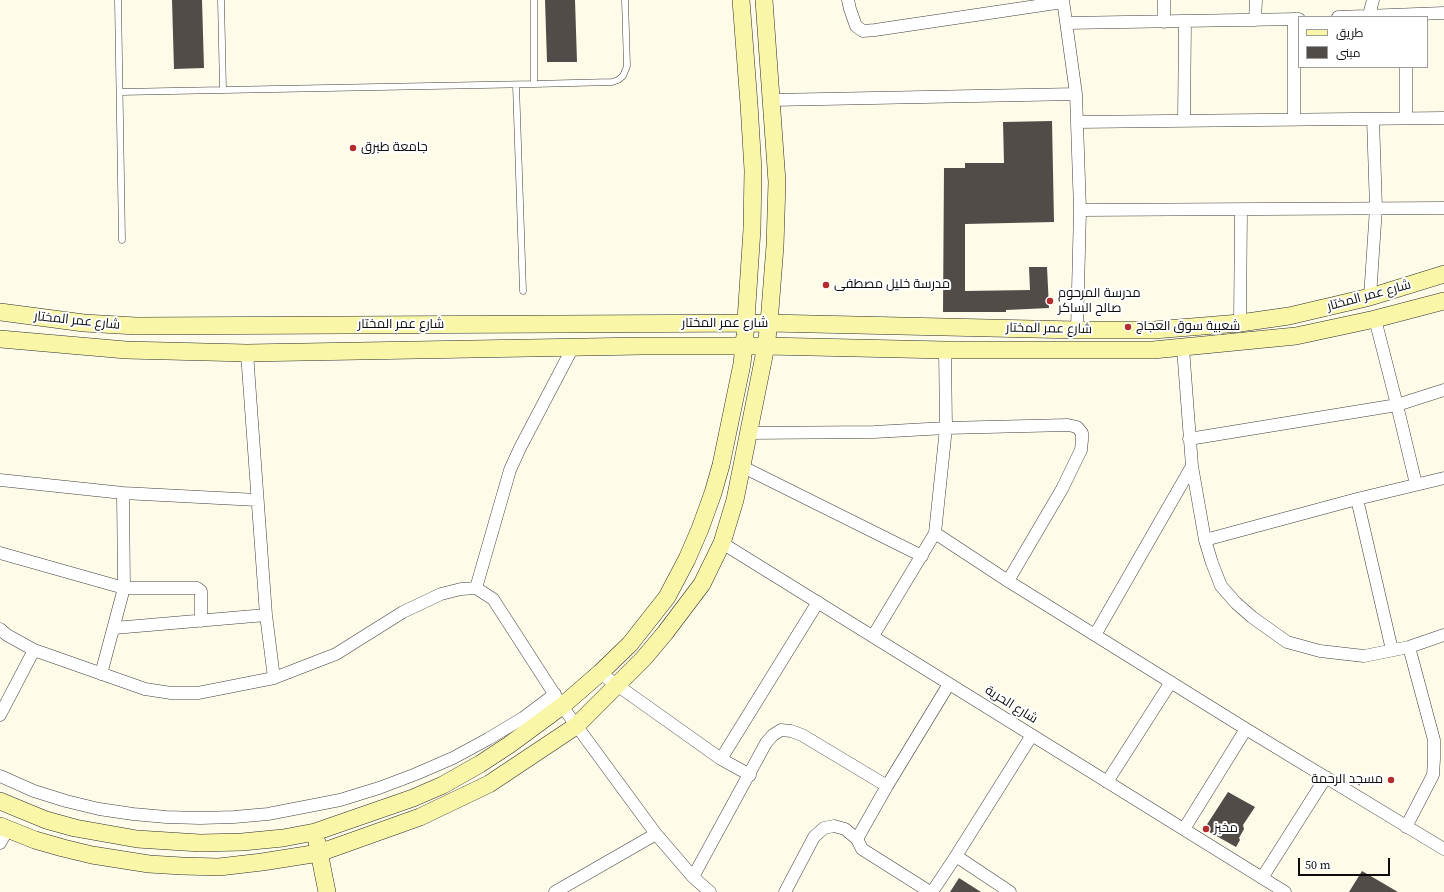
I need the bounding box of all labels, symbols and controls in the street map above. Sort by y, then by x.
legend [1298,16,1428,68]
text: طريق [1336,25,1363,41]
text: مبنى [1336,45,1361,61]
place label: جامعة طبرق [361,140,428,156]
marker: جامعة طبرق [348,143,358,153]
place label: مدرسة خليل مصطفى [834,277,950,293]
street label: شارع عمر المختار [1325,277,1413,315]
marker: مدرسة خليل مصطفى [821,280,831,290]
place label: مدرسة المرحوم صالح الساكر [1058,286,1141,317]
marker: مدرسة المرحوم صالح الساكر [1045,296,1055,306]
street label: شارع عمر المختار [33,309,121,333]
street label: شارع عمر المختار [682,316,768,332]
street label: شارع عمر المختار [358,317,444,333]
place label: شعبية سوق العجاج [1136,319,1240,335]
street label: شارع عمر المختار [1006,320,1092,338]
marker: شعبية سوق العجاج [1123,322,1133,332]
street label: شارع الحرية [982,683,1040,727]
place label: مسجد الرحمة [1311,772,1383,788]
marker: مسجد الرحمة [1386,775,1396,785]
place label: مخبز [1214,821,1238,837]
marker: مخبز [1201,824,1211,834]
scale bar [1300,850,1392,876]
text: 50 m [1305,857,1331,873]

